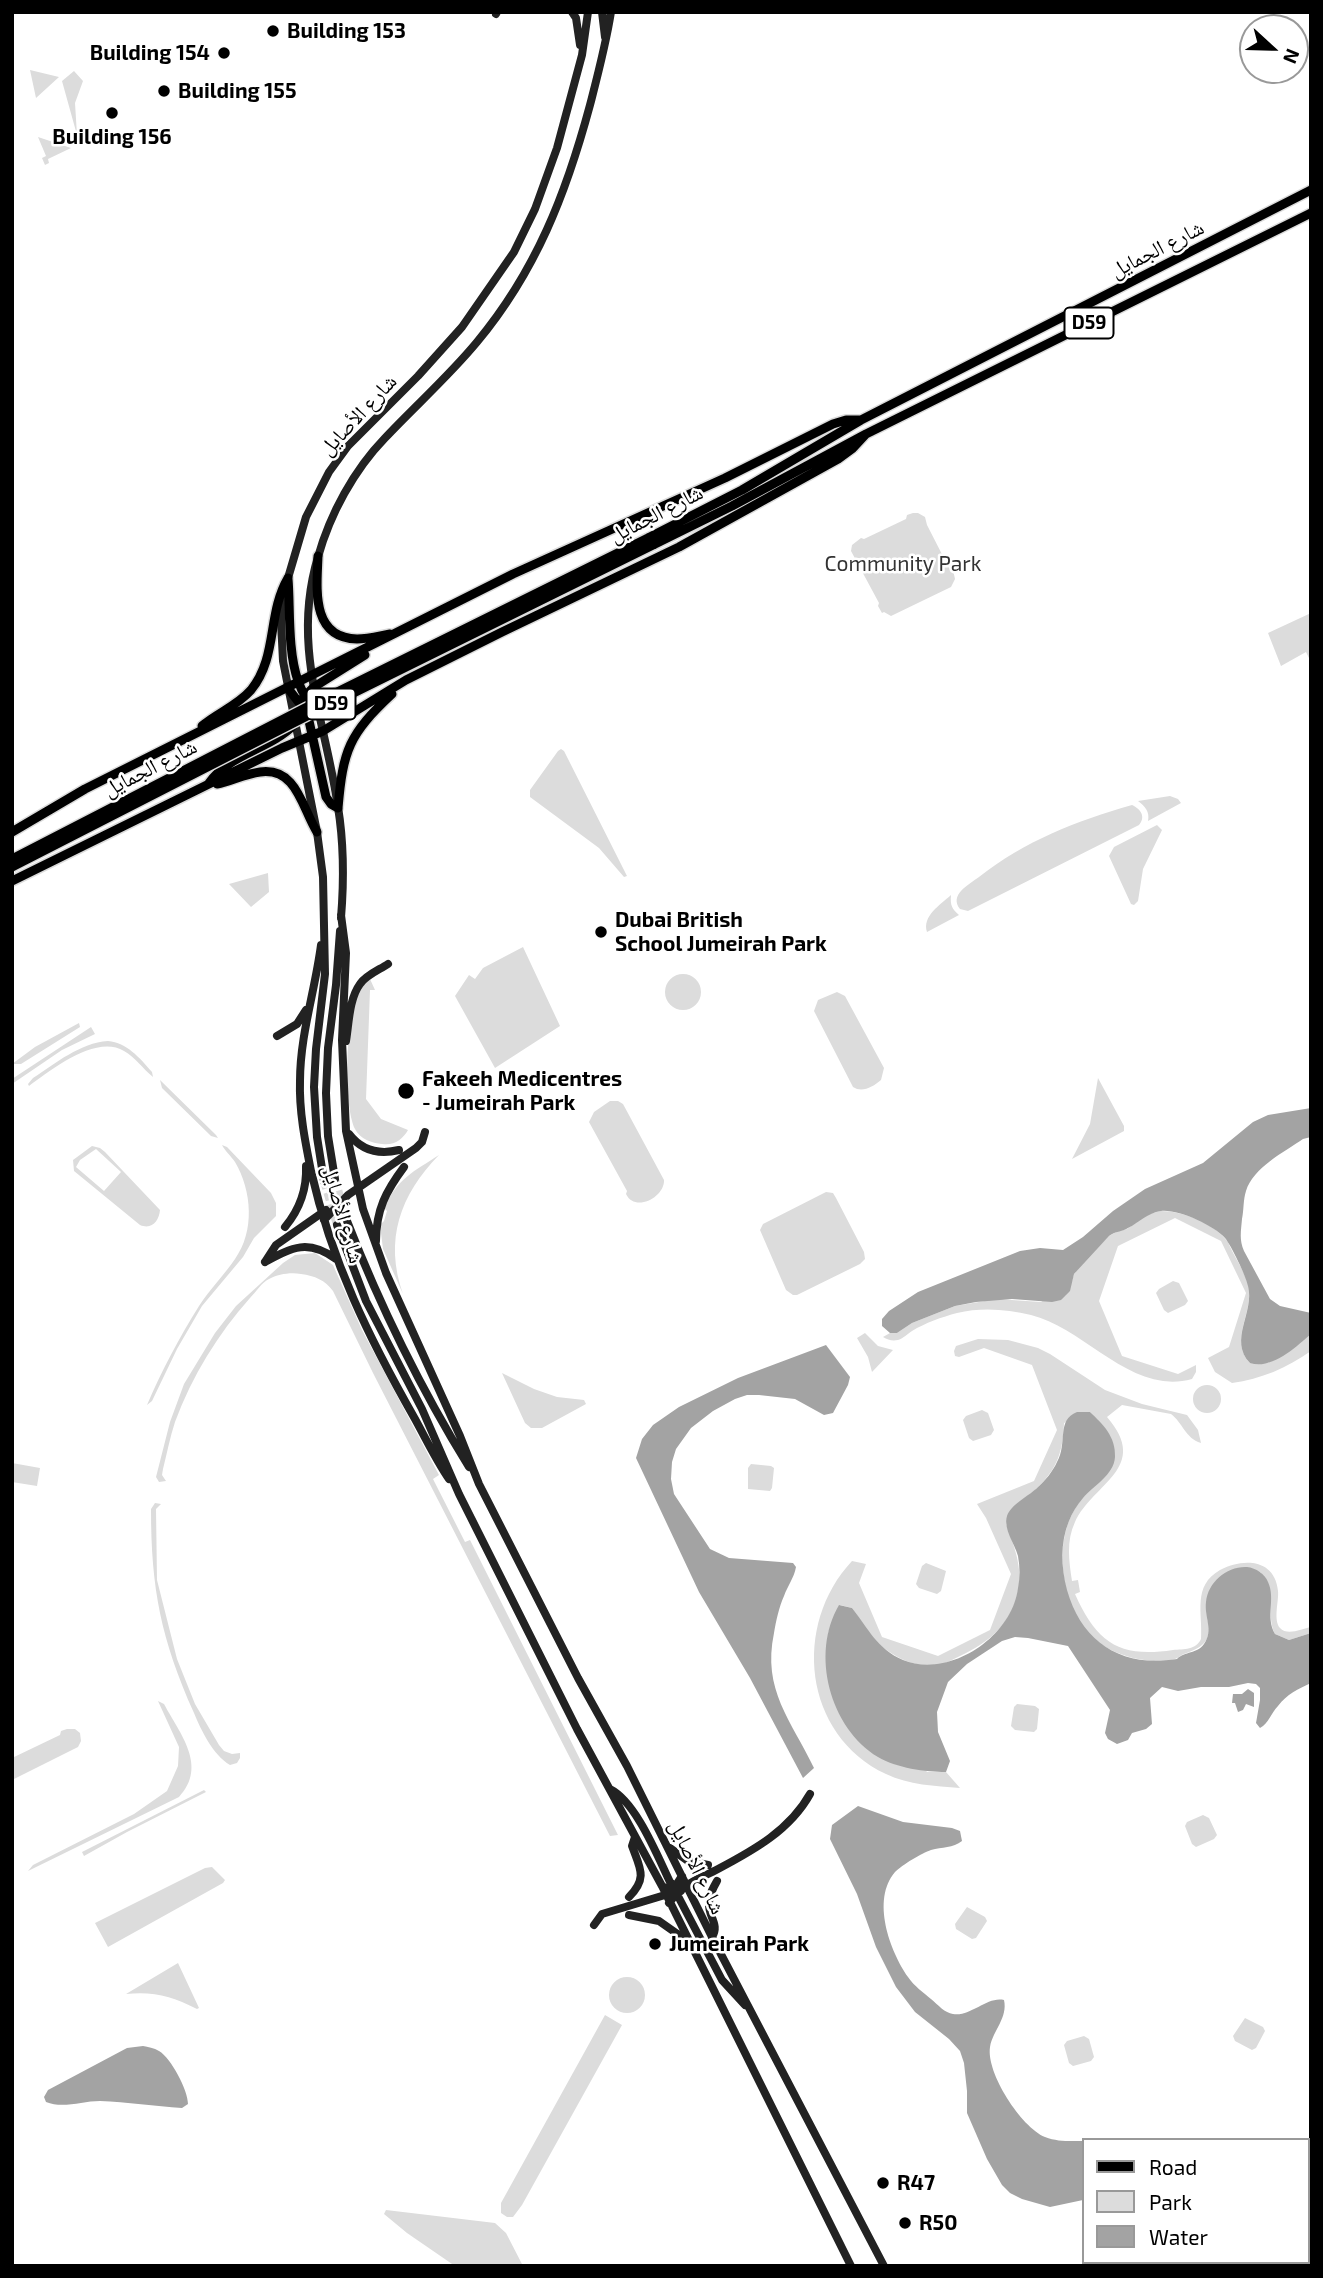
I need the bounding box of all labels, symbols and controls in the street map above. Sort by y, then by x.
north arrow [1239,14,1309,84]
place label: Building 153 [287,18,406,44]
marker: Building 153 [265,23,281,39]
place label: Building 154 [90,40,210,66]
marker: Building 154 [216,45,232,61]
text: N [1279,46,1305,67]
place label: Building 155 [178,78,297,104]
marker: Building 155 [156,83,172,99]
marker: Building 156 [104,105,120,121]
place label: Building 156 [52,124,172,150]
street label: شارع الجمايل [1106,215,1208,283]
road number: D59 [1064,308,1114,338]
street label: شارع الأصايل [314,369,402,461]
street label: شارع الجمايل [605,480,707,548]
park label: Community Park [825,551,981,577]
road number: D59 [306,688,356,720]
street label: شارع الجمايل [99,734,201,802]
place label: Dubai British School Jumeirah Park [615,907,827,957]
marker: Dubai British School Jumeirah Park [593,924,609,940]
place label: Fakeeh Medicentres - Jumeirah Park [422,1066,622,1116]
marker: Fakeeh Medicentres - Jumeirah Park [396,1081,416,1101]
street label: شارع الأصايل [317,1162,369,1266]
street label: شارع الأصايل [663,1816,731,1918]
place label: Jumeirah Park [669,1931,809,1957]
marker: Jumeirah Park [647,1936,663,1952]
legend [1082,2138,1309,2264]
text: Road [1149,2154,1197,2179]
place label: R47 [897,2170,935,2196]
marker: R47 [875,2175,891,2191]
text: Park [1149,2189,1192,2214]
place label: R50 [919,2210,957,2236]
marker: R50 [897,2215,913,2231]
text: Water [1149,2224,1208,2249]

